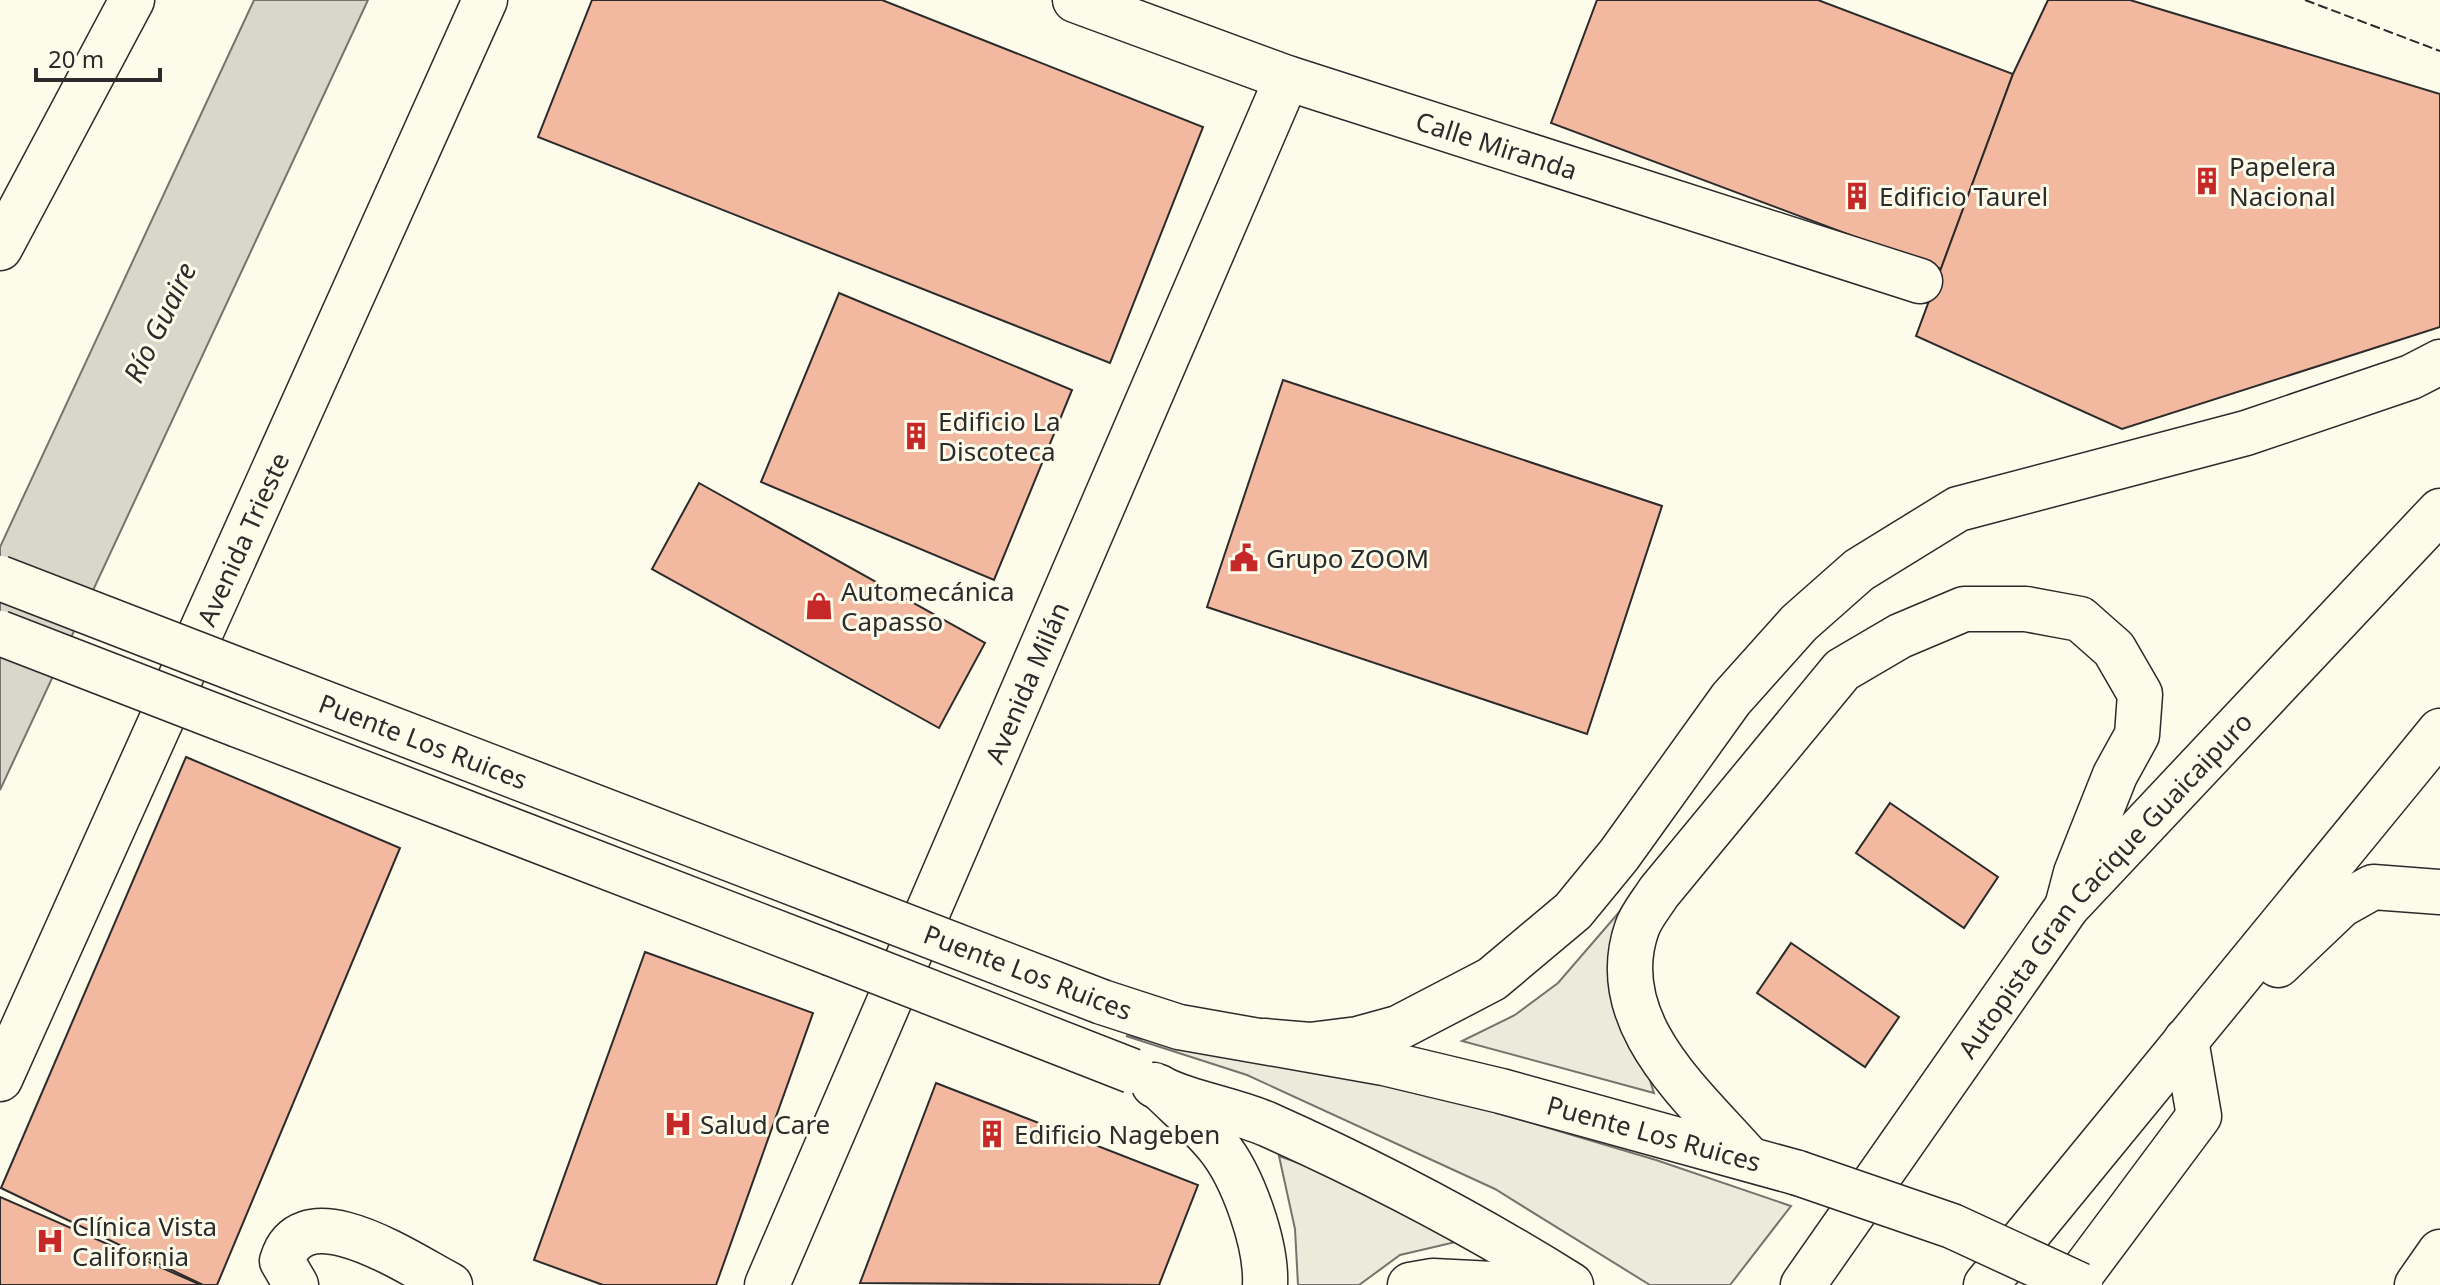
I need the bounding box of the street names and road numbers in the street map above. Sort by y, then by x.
street label: Calle Miranda [1411,102,1582,188]
street label: Avenida Trieste [188,447,297,631]
street label: Avenida Milán [976,596,1077,769]
street label: Puente Los Ruices [314,685,533,797]
street label: Autopista Gran Cacique Guaicaipuro [1949,704,2260,1065]
street label: Puente Los Ruices [919,916,1137,1028]
street label: Puente Los Ruices [1543,1087,1765,1180]

